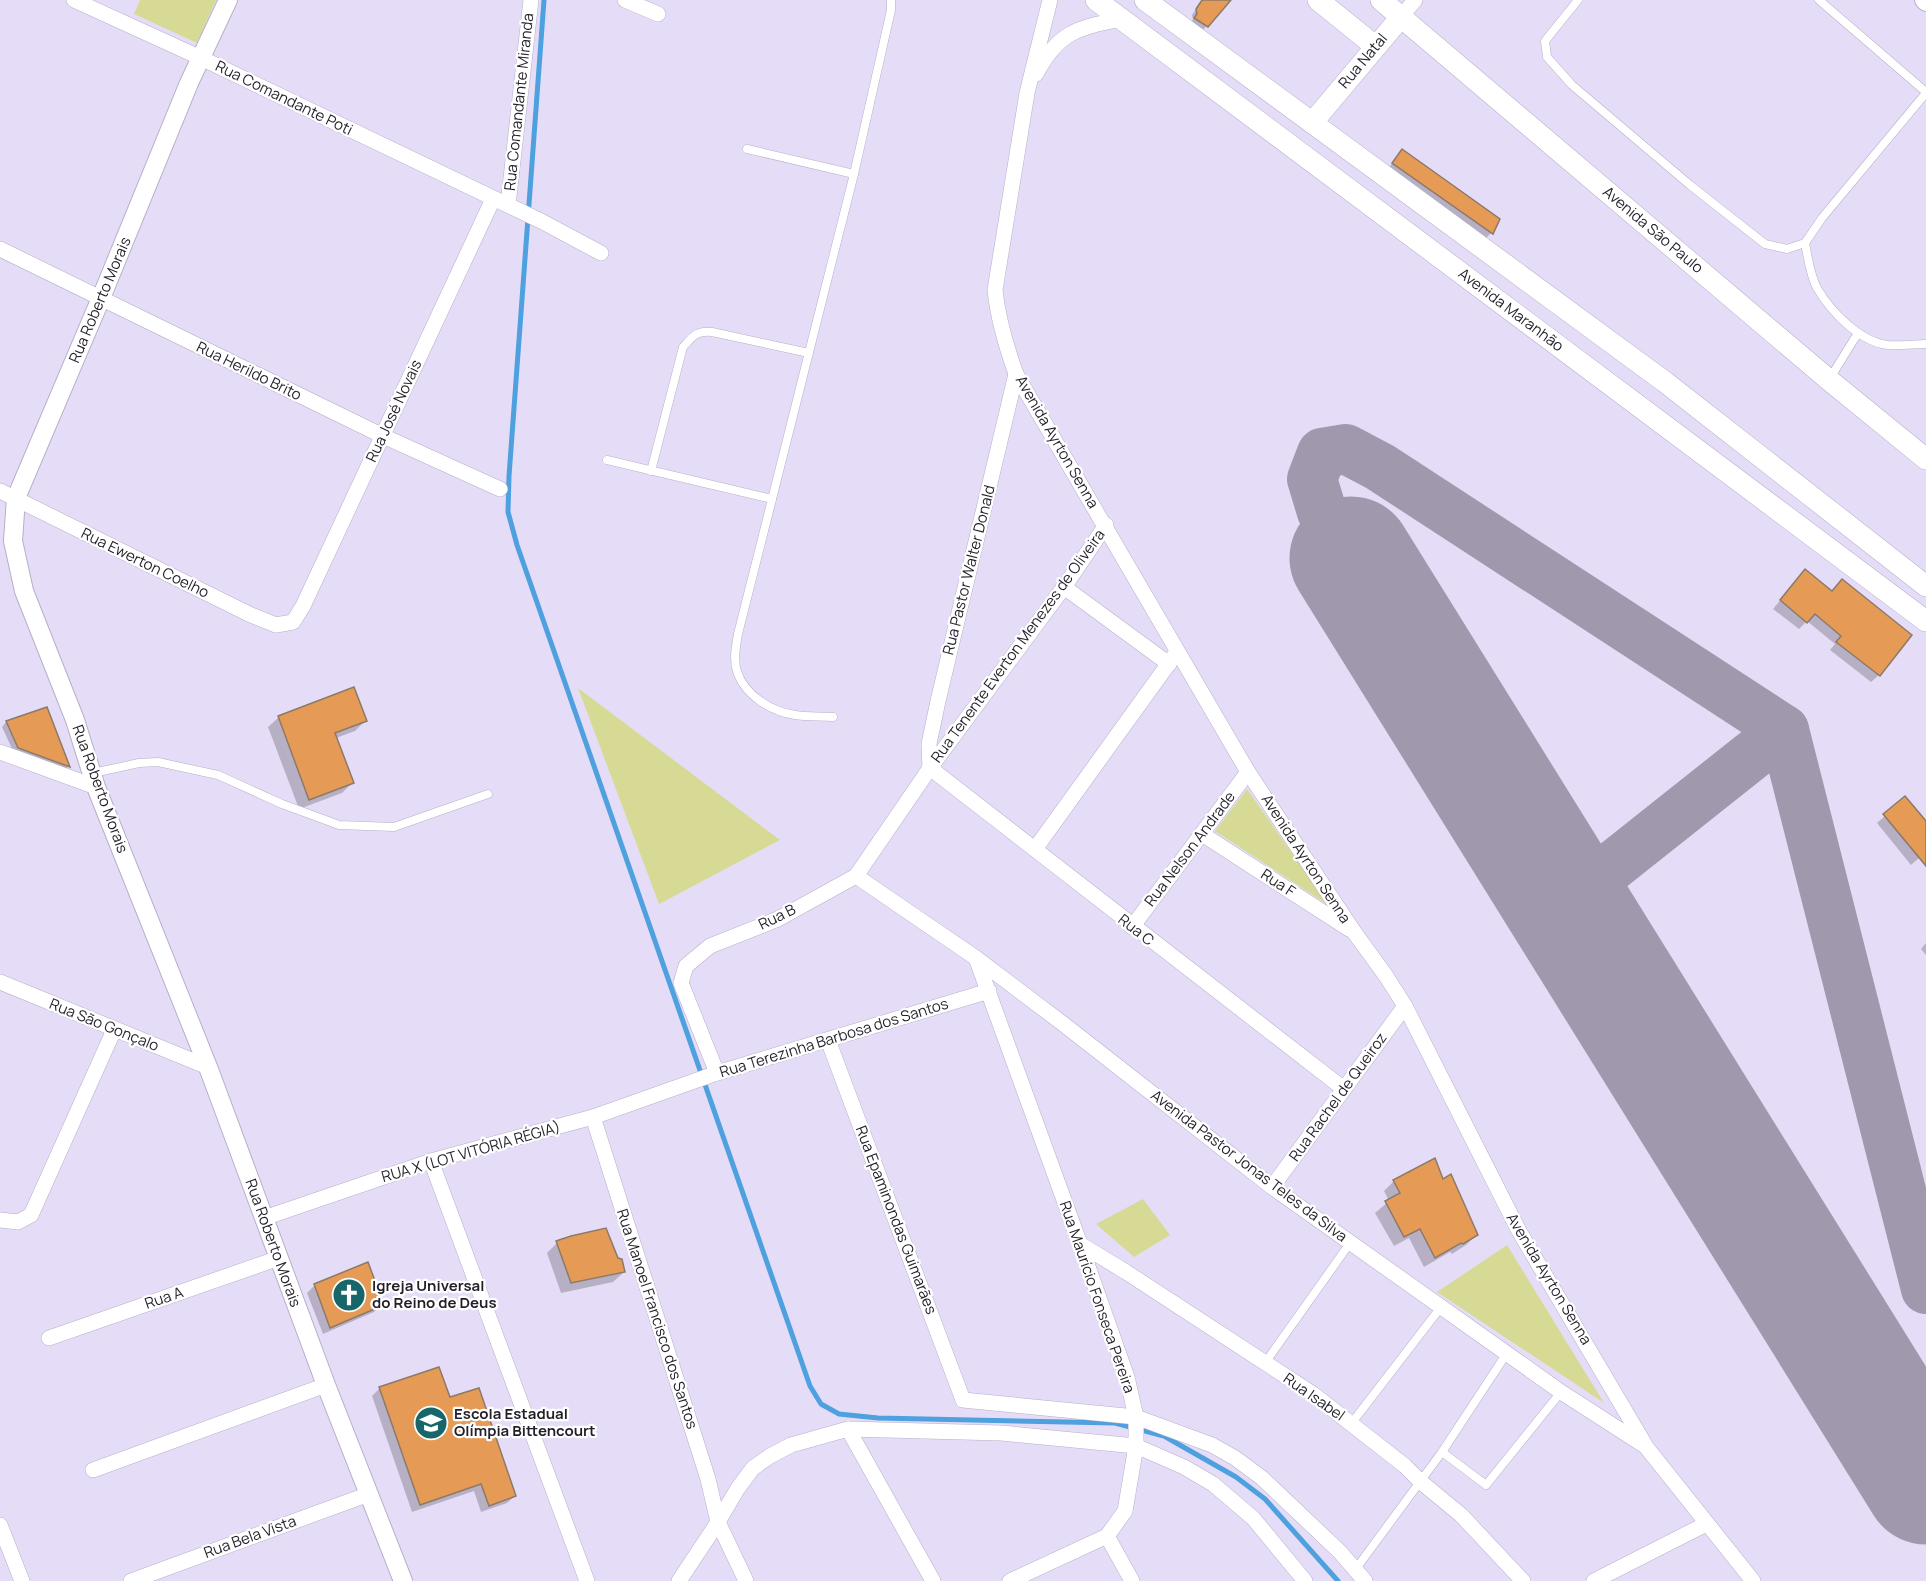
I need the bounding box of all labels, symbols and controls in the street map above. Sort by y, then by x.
street label: Rua Comandante Miranda [499,12,538,192]
street label: Rua Natal [1333,29,1392,93]
street label: Rua Comandante Poti [212,55,356,140]
street label: Avenida São Paulo [1599,181,1708,278]
street label: Rua Roberto Morais [64,233,136,366]
street label: Avenida Maranhão [1454,263,1568,356]
street label: Rua Herildo Brito [193,336,305,405]
street label: Rua José Novais [361,356,427,465]
street label: Avenida Ayrton Senna [1011,372,1104,512]
street label: Rua Pastor Walter Donald [937,483,1000,657]
street label: Rua Ewerton Coelho [78,522,213,603]
street label: Rua Tenente Everton Menezes de Oliveira [926,525,1109,767]
street label: Rua Roberto Morais [68,722,133,856]
street label: Rua Nelson Andrade [1139,787,1240,911]
street label: Avenida Ayrton Senna [1257,790,1356,927]
street label: Rua F [1257,864,1300,902]
street label: Rua B [755,899,799,935]
street label: Rua C [1114,909,1159,950]
street label: Rua São Gonçalo [46,993,162,1056]
street label: Rua Terezinha Barbosa dos Santos [717,993,951,1082]
street label: Rua Rachel de Queiroz [1284,1028,1392,1165]
street label: Avenida Pastor Jonas Teles da Silva [1147,1085,1352,1246]
street label: RUA X (LOT VITÓRIA RÉGIA) [379,1116,563,1187]
street label: Rua Epaminondas Guimarães [851,1122,942,1317]
street label: Rua Roberto Morais [241,1176,306,1310]
street label: Rua Maurício Fonseca Pereira [1055,1198,1140,1396]
street label: Rua Manoel Francisco dos Santos [612,1206,703,1432]
street label: Avenida Ayrton Senna [1502,1209,1597,1348]
place label: Igreja Universal do Reino de Deus [372,1275,497,1313]
church icon: Igreja Universal do Reino de Deus [331,1277,367,1313]
street label: Rua A [142,1281,186,1314]
street label: Rua Isabel [1279,1368,1349,1425]
place label: Escola Estadual Olímpia Bittencourt [454,1403,596,1441]
school or university icon: Escola Estadual Olímpia Bittencourt [413,1405,449,1441]
street label: Rua Bela Vista [201,1510,299,1563]

